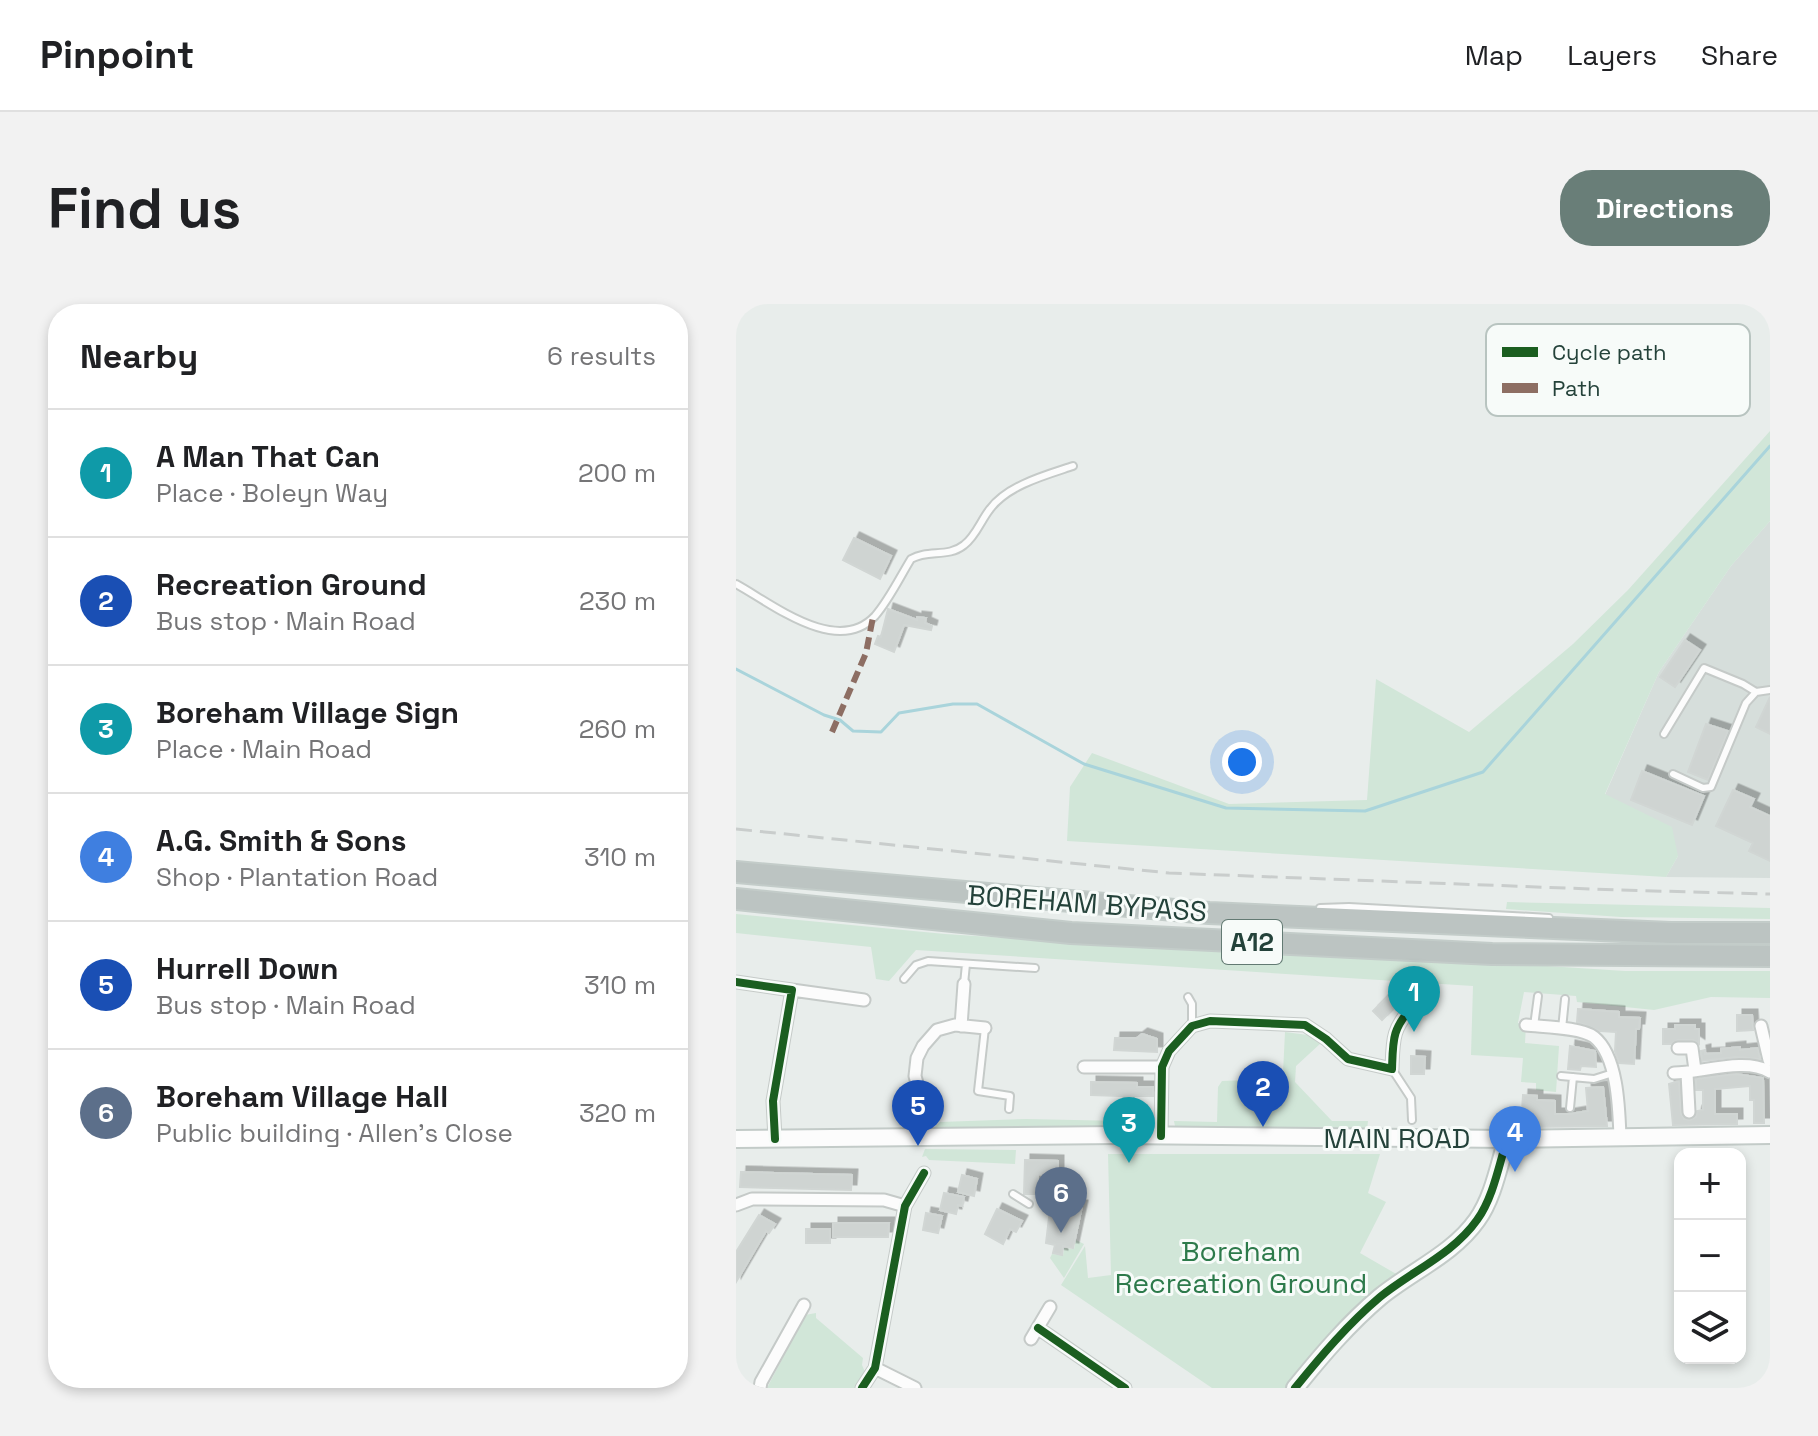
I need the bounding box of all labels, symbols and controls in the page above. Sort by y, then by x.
text: Pinpoint [40,31,194,79]
text: Map [1465,37,1523,73]
text: Layers [1567,37,1657,73]
text: Share [1701,37,1778,73]
button: Directions [1560,170,1770,246]
text: Find us [48,173,241,244]
legend [1486,324,1750,416]
text: Nearby [80,335,198,378]
text: Cycle path [1552,338,1667,366]
text: 6 results [547,339,656,373]
text: Path [1552,374,1601,402]
text: A Man That Can [156,437,380,476]
text: 1 [100,456,112,490]
text: 200 m [578,456,656,490]
text: Place · Boleyn Way [156,476,388,510]
text: Recreation Ground [156,565,427,604]
text: 2 [98,584,114,618]
text: 230 m [579,584,656,618]
text: Bus stop · Main Road [156,604,416,638]
text: Boreham Village Sign [156,693,459,732]
text: 3 [98,712,114,746]
text: 260 m [579,712,656,746]
text: Place · Main Road [156,732,372,766]
your location [1222,742,1262,782]
text: A.G. Smith & Sons [156,821,407,860]
text: 4 [98,840,114,874]
text: 310 m [584,840,656,874]
text: Shop · Plantation Road [156,860,438,894]
street label: BOREHAM BYPASS [966,877,1208,929]
road number: A12 [1222,920,1282,964]
text: Hurrell Down [156,949,339,988]
pin: 1 [1388,966,1440,1032]
text: 5 [98,968,114,1002]
text: 310 m [584,968,656,1002]
text: Bus stop · Main Road [156,988,416,1022]
pin: 2 [1237,1061,1289,1127]
text: Boreham Village Hall [156,1077,448,1116]
pin: 5 [892,1080,944,1146]
text: 6 [98,1096,114,1130]
text: 320 m [579,1096,656,1130]
pin: 3 [1103,1097,1155,1163]
pin: 4 [1489,1106,1541,1172]
text: Public building · Allen's Close [156,1116,513,1150]
street label: MAIN ROAD [1324,1120,1470,1156]
map controls [1674,1148,1746,1364]
button: + [1674,1148,1746,1220]
pin: 6 [1035,1167,1087,1233]
button: − [1674,1220,1746,1292]
park label: Boreham Recreation Ground [1115,1233,1367,1301]
button: layers [1674,1292,1746,1364]

